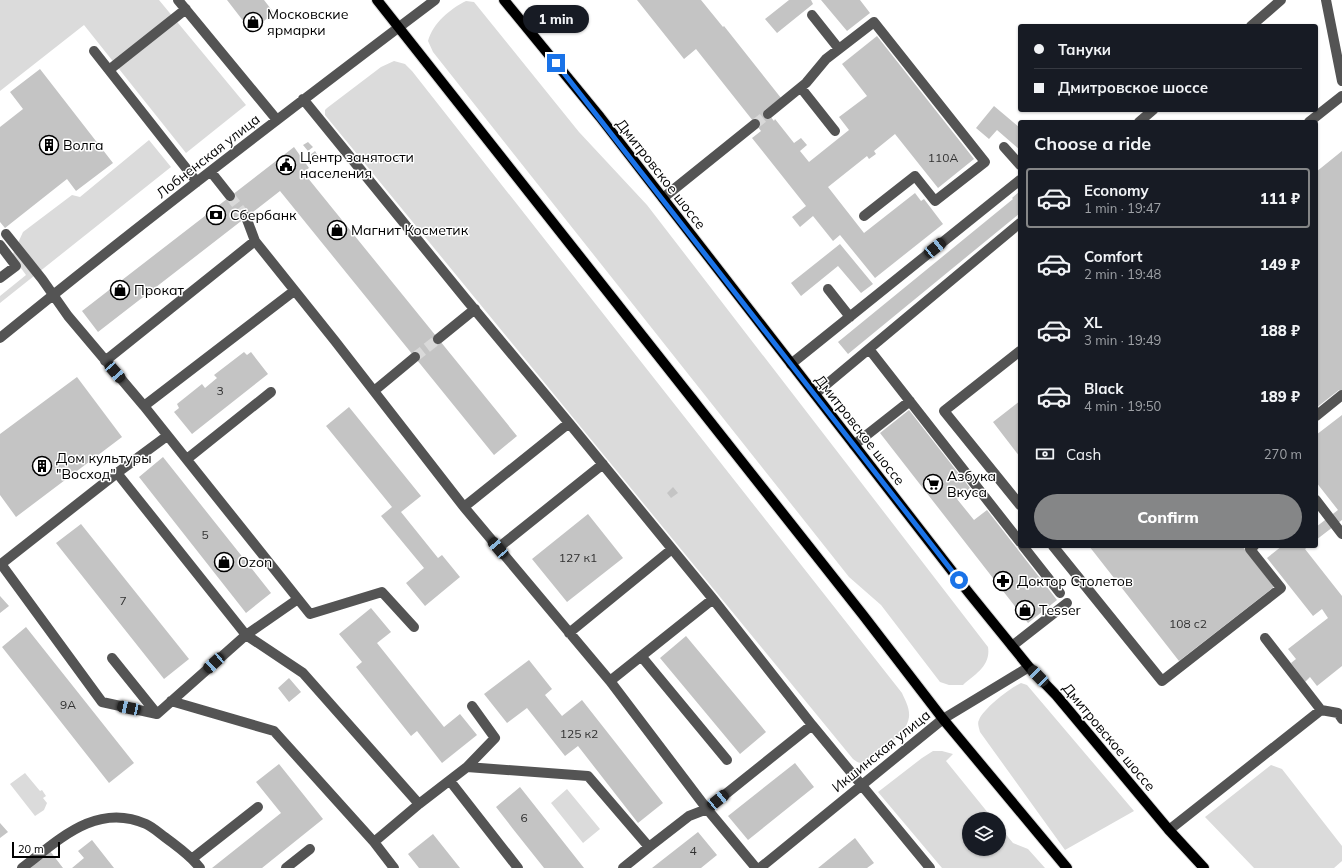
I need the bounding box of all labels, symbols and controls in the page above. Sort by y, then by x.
place label: Московские ярмарки [267,5,349,39]
callout: 1 min [523,5,589,33]
shop icon: Московские ярмарки [242,11,264,33]
text: 1 min [539,11,573,27]
text: Тануки [1058,40,1111,59]
route end [547,54,565,72]
text: Дмитровское шоссе [1058,78,1208,97]
street label: Лобненская улица [153,110,263,202]
street label: Дмитровское шоссе [612,115,710,233]
text: Choose a ride [1034,132,1151,155]
building icon: Волга [38,134,60,156]
place label: Волга [63,136,104,154]
place label: Центр занятости населения [300,148,414,182]
house number: 110А [928,150,958,165]
public building icon: Центр занятости населения [275,154,297,176]
icon: car [1036,180,1072,216]
text: Economy [1084,181,1149,200]
text: 111 ₽ [1260,189,1300,208]
text: 1 min · 19:47 [1084,200,1161,216]
bank icon: Сбербанк [205,204,227,226]
place label: Сбербанк [230,206,297,224]
shop icon: Магнит Косметик [326,219,348,241]
place label: Магнит Косметик [351,221,469,239]
car [922,236,948,260]
icon: car [1036,246,1072,282]
text: Comfort [1084,247,1142,266]
text: 149 ₽ [1260,255,1300,274]
text: 2 min · 19:48 [1084,266,1161,282]
shop icon: Прокат [109,279,131,301]
place label: Прокат [134,281,184,299]
icon: car [1036,312,1072,348]
text: XL [1084,313,1102,332]
text: 188 ₽ [1260,321,1300,340]
text: 3 min · 19:49 [1084,332,1161,348]
car [103,359,127,385]
street label: Дмитровское шоссе [811,371,909,489]
icon: car [1036,378,1072,414]
text: Black [1084,379,1123,398]
house number: 3 [216,383,224,398]
text: 189 ₽ [1260,387,1300,406]
text: 4 min · 19:50 [1084,398,1161,414]
icon: cash [1034,443,1056,465]
text: Cash [1066,445,1101,464]
text: 270 m [1264,446,1302,462]
place label: Дом культуры "Восход" [56,449,152,483]
building icon: Дом культуры "Восход" [31,455,53,477]
place label: Азбука Вкуса [947,467,996,501]
supermarket icon: Азбука Вкуса [922,473,944,495]
button: Confirm [1034,494,1302,540]
house number: 5 [201,527,209,542]
car [486,535,510,561]
house number: 127 к1 [559,550,597,565]
shop icon: Ozon [213,551,235,573]
place label: Ozon [238,553,272,571]
pharmacy icon: Доктор Столетов [992,570,1014,592]
route start [950,571,968,589]
place label: Доктор Столетов [1017,572,1133,590]
house number: 7 [119,593,127,608]
shop icon: Tesser [1014,599,1036,621]
place label: Tesser [1039,601,1082,619]
house number: 108 с2 [1169,616,1207,631]
car [201,651,227,675]
car [1025,663,1051,689]
street label: Дмитровское шоссе [1059,679,1160,795]
house number: 9А [60,697,76,712]
car [116,700,142,716]
street label: Икшинская улица [828,706,934,796]
house number: 125 к2 [560,726,598,741]
car [705,788,731,812]
house number: 6 [520,810,528,825]
map controls [962,812,1006,856]
button: layers [962,812,1006,856]
scale bar [12,840,60,859]
text: 20 m [18,842,44,856]
house number: 4 [689,843,697,858]

